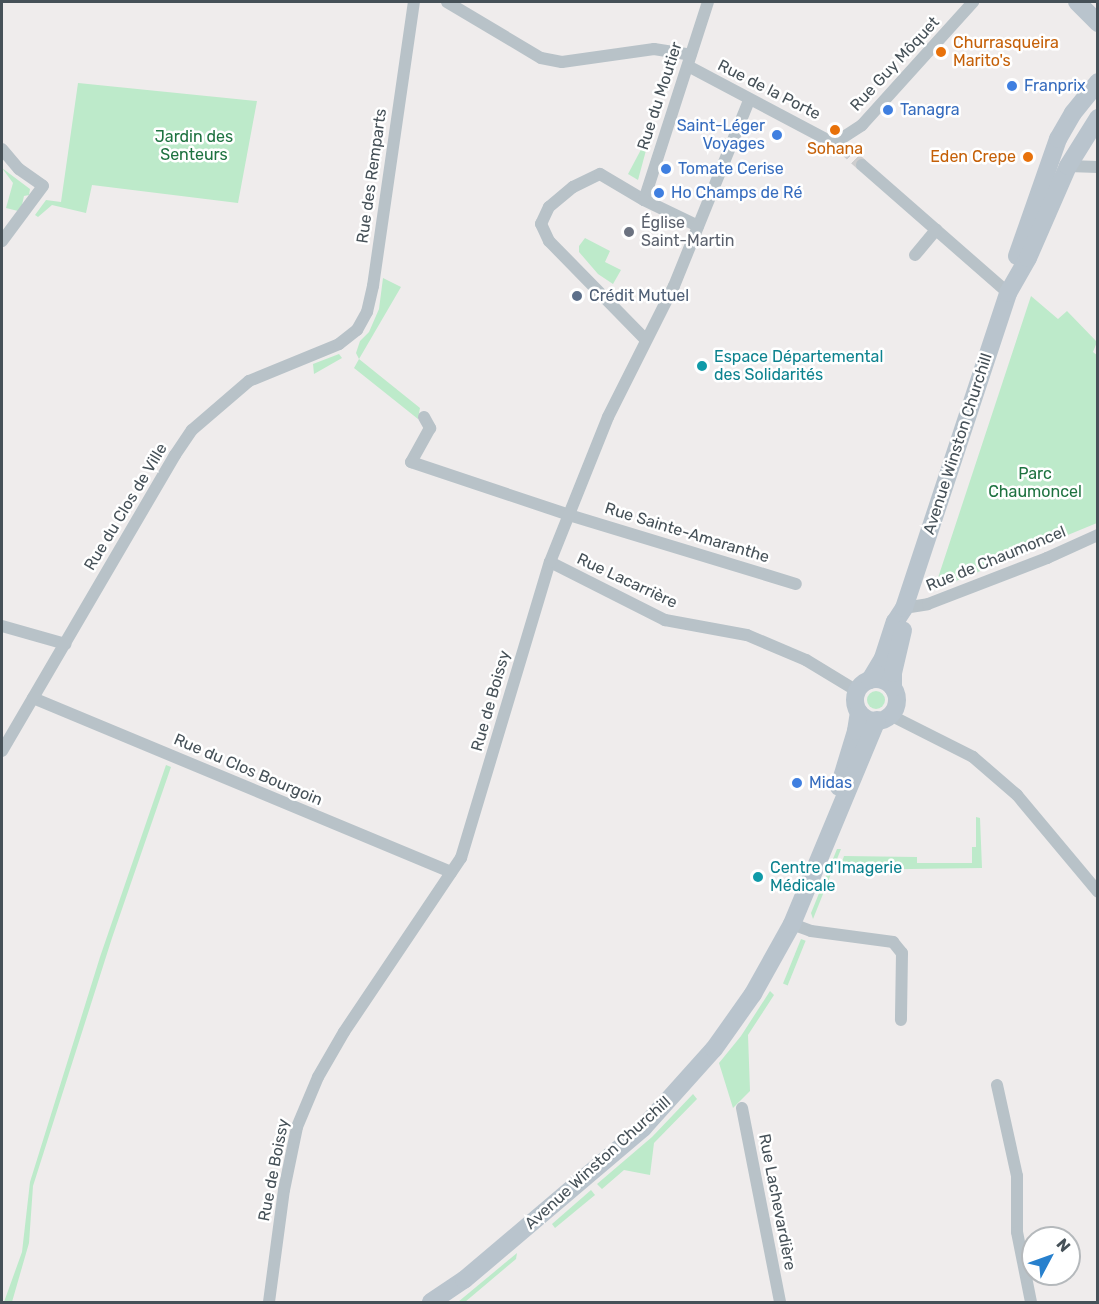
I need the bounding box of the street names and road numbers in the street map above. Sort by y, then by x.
street label: Rue Guy Môquet [846,13,944,115]
street label: Rue du Moutier [633,39,687,153]
street label: Rue de la Porte [714,56,824,124]
street label: Rue des Remparts [353,107,391,245]
street label: Avenue Winston Churchill [920,351,996,537]
street label: Rue du Clos de Ville [80,440,172,574]
street label: Rue Sainte-Amaranthe [602,499,772,567]
street label: Rue de Chaumoncel [923,522,1069,596]
street label: Rue Lacarrière [574,549,680,613]
street label: Rue de Boissy [467,648,515,754]
street label: Rue du Clos Bourgoin [171,730,325,810]
street label: Avenue Winston Churchill [521,1092,675,1234]
street label: Rue de Boissy [255,1117,293,1223]
street label: Rue Lachevardière [754,1132,800,1272]

